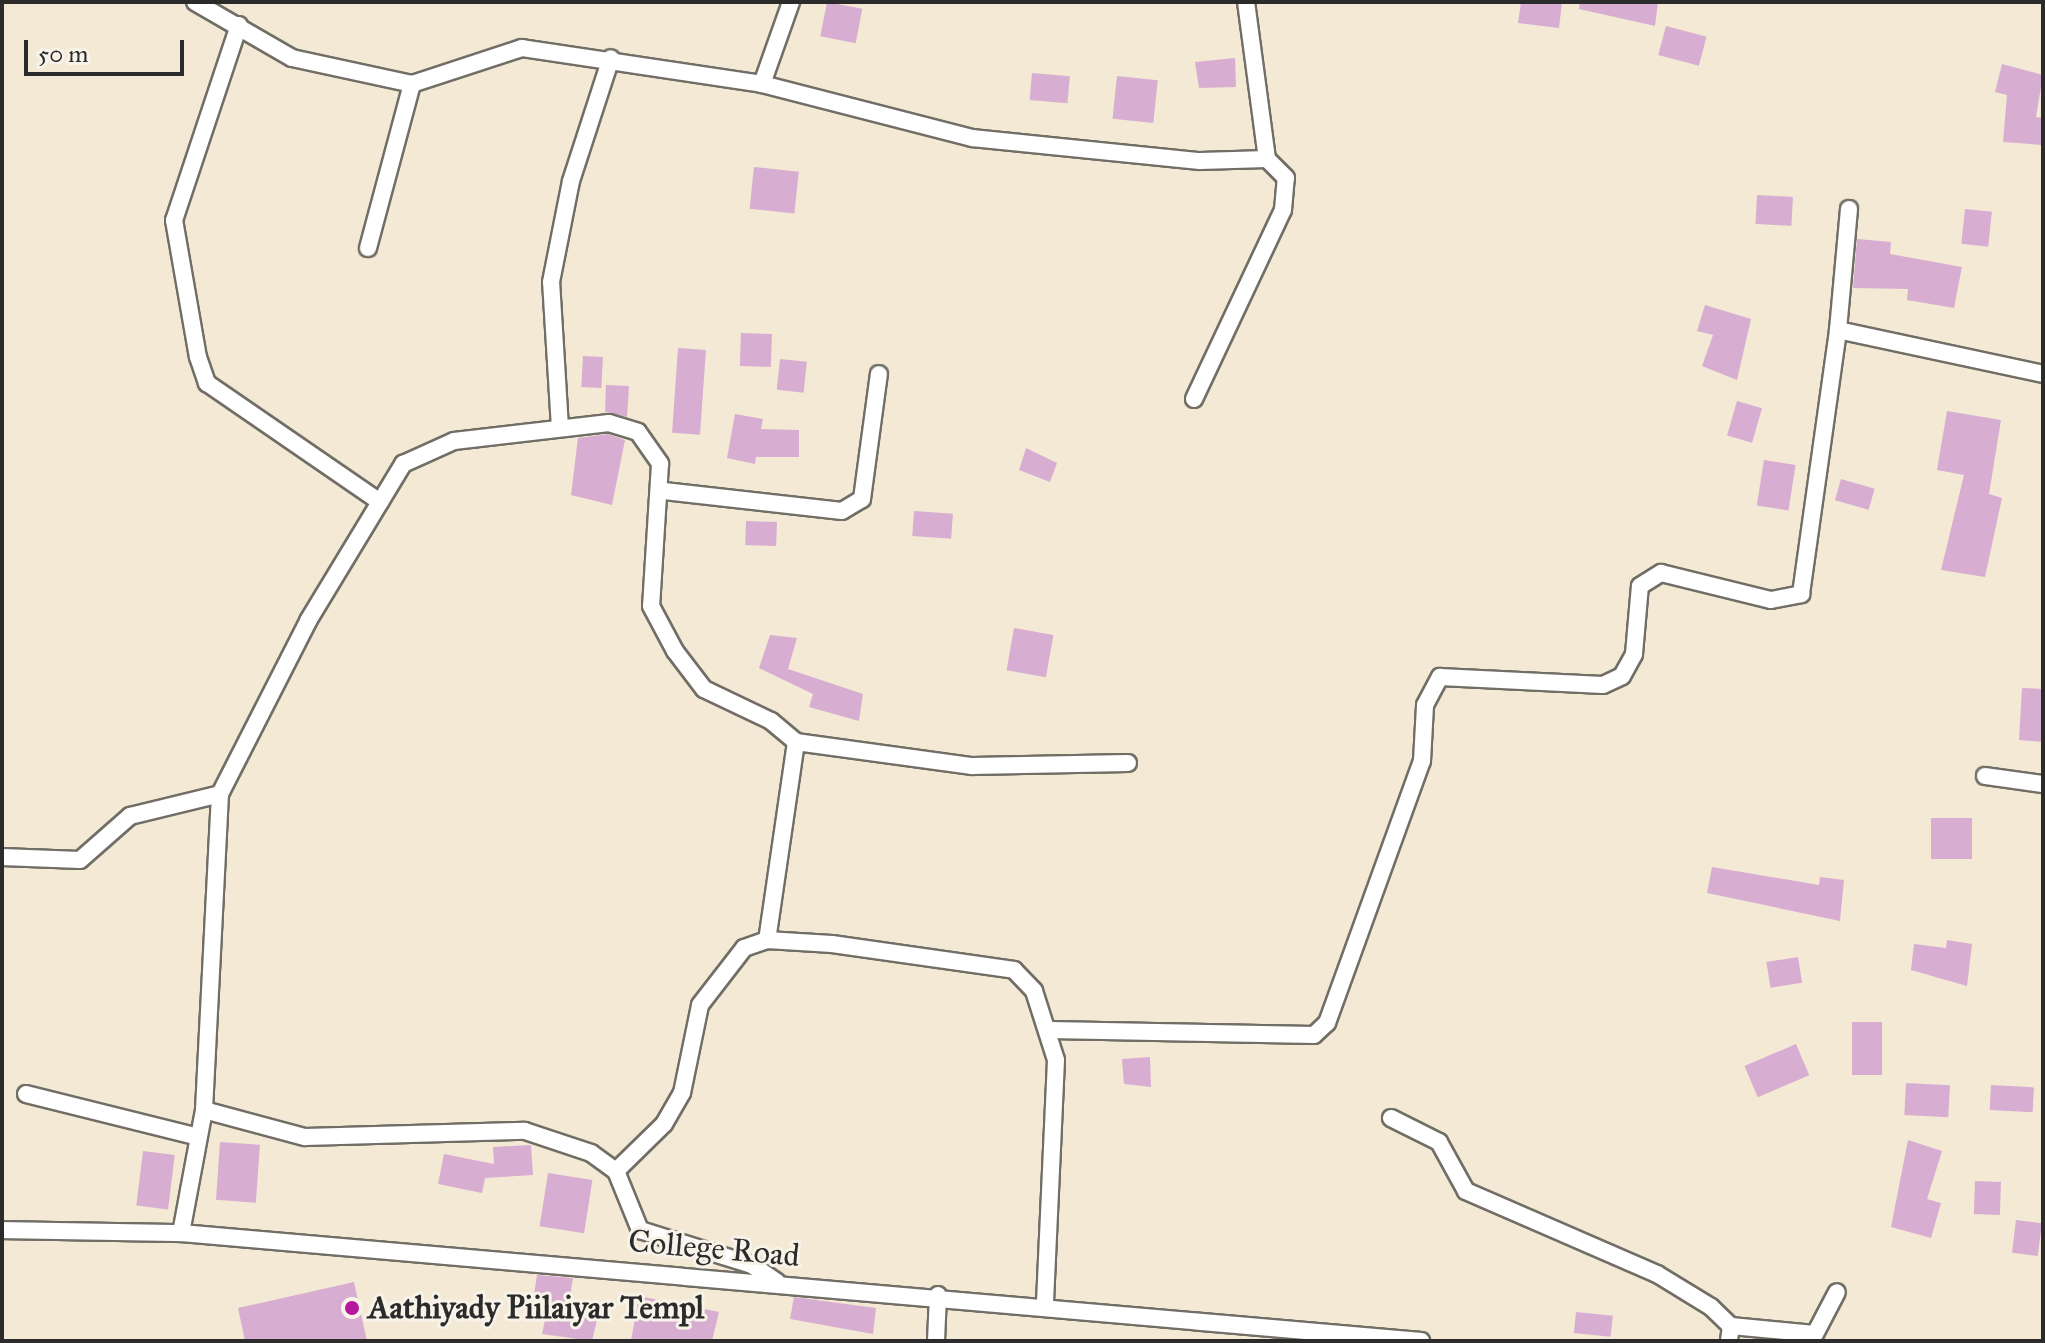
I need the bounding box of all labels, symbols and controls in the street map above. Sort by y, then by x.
scale bar [28,24,188,74]
text: 50 m [38,39,88,69]
street label: College Road [627,1222,801,1276]
place label: Aathiyady Piilaiyar Templ [368,1289,704,1327]
marker: Aathiyady Piilaiyar Templ [343,1299,361,1317]

